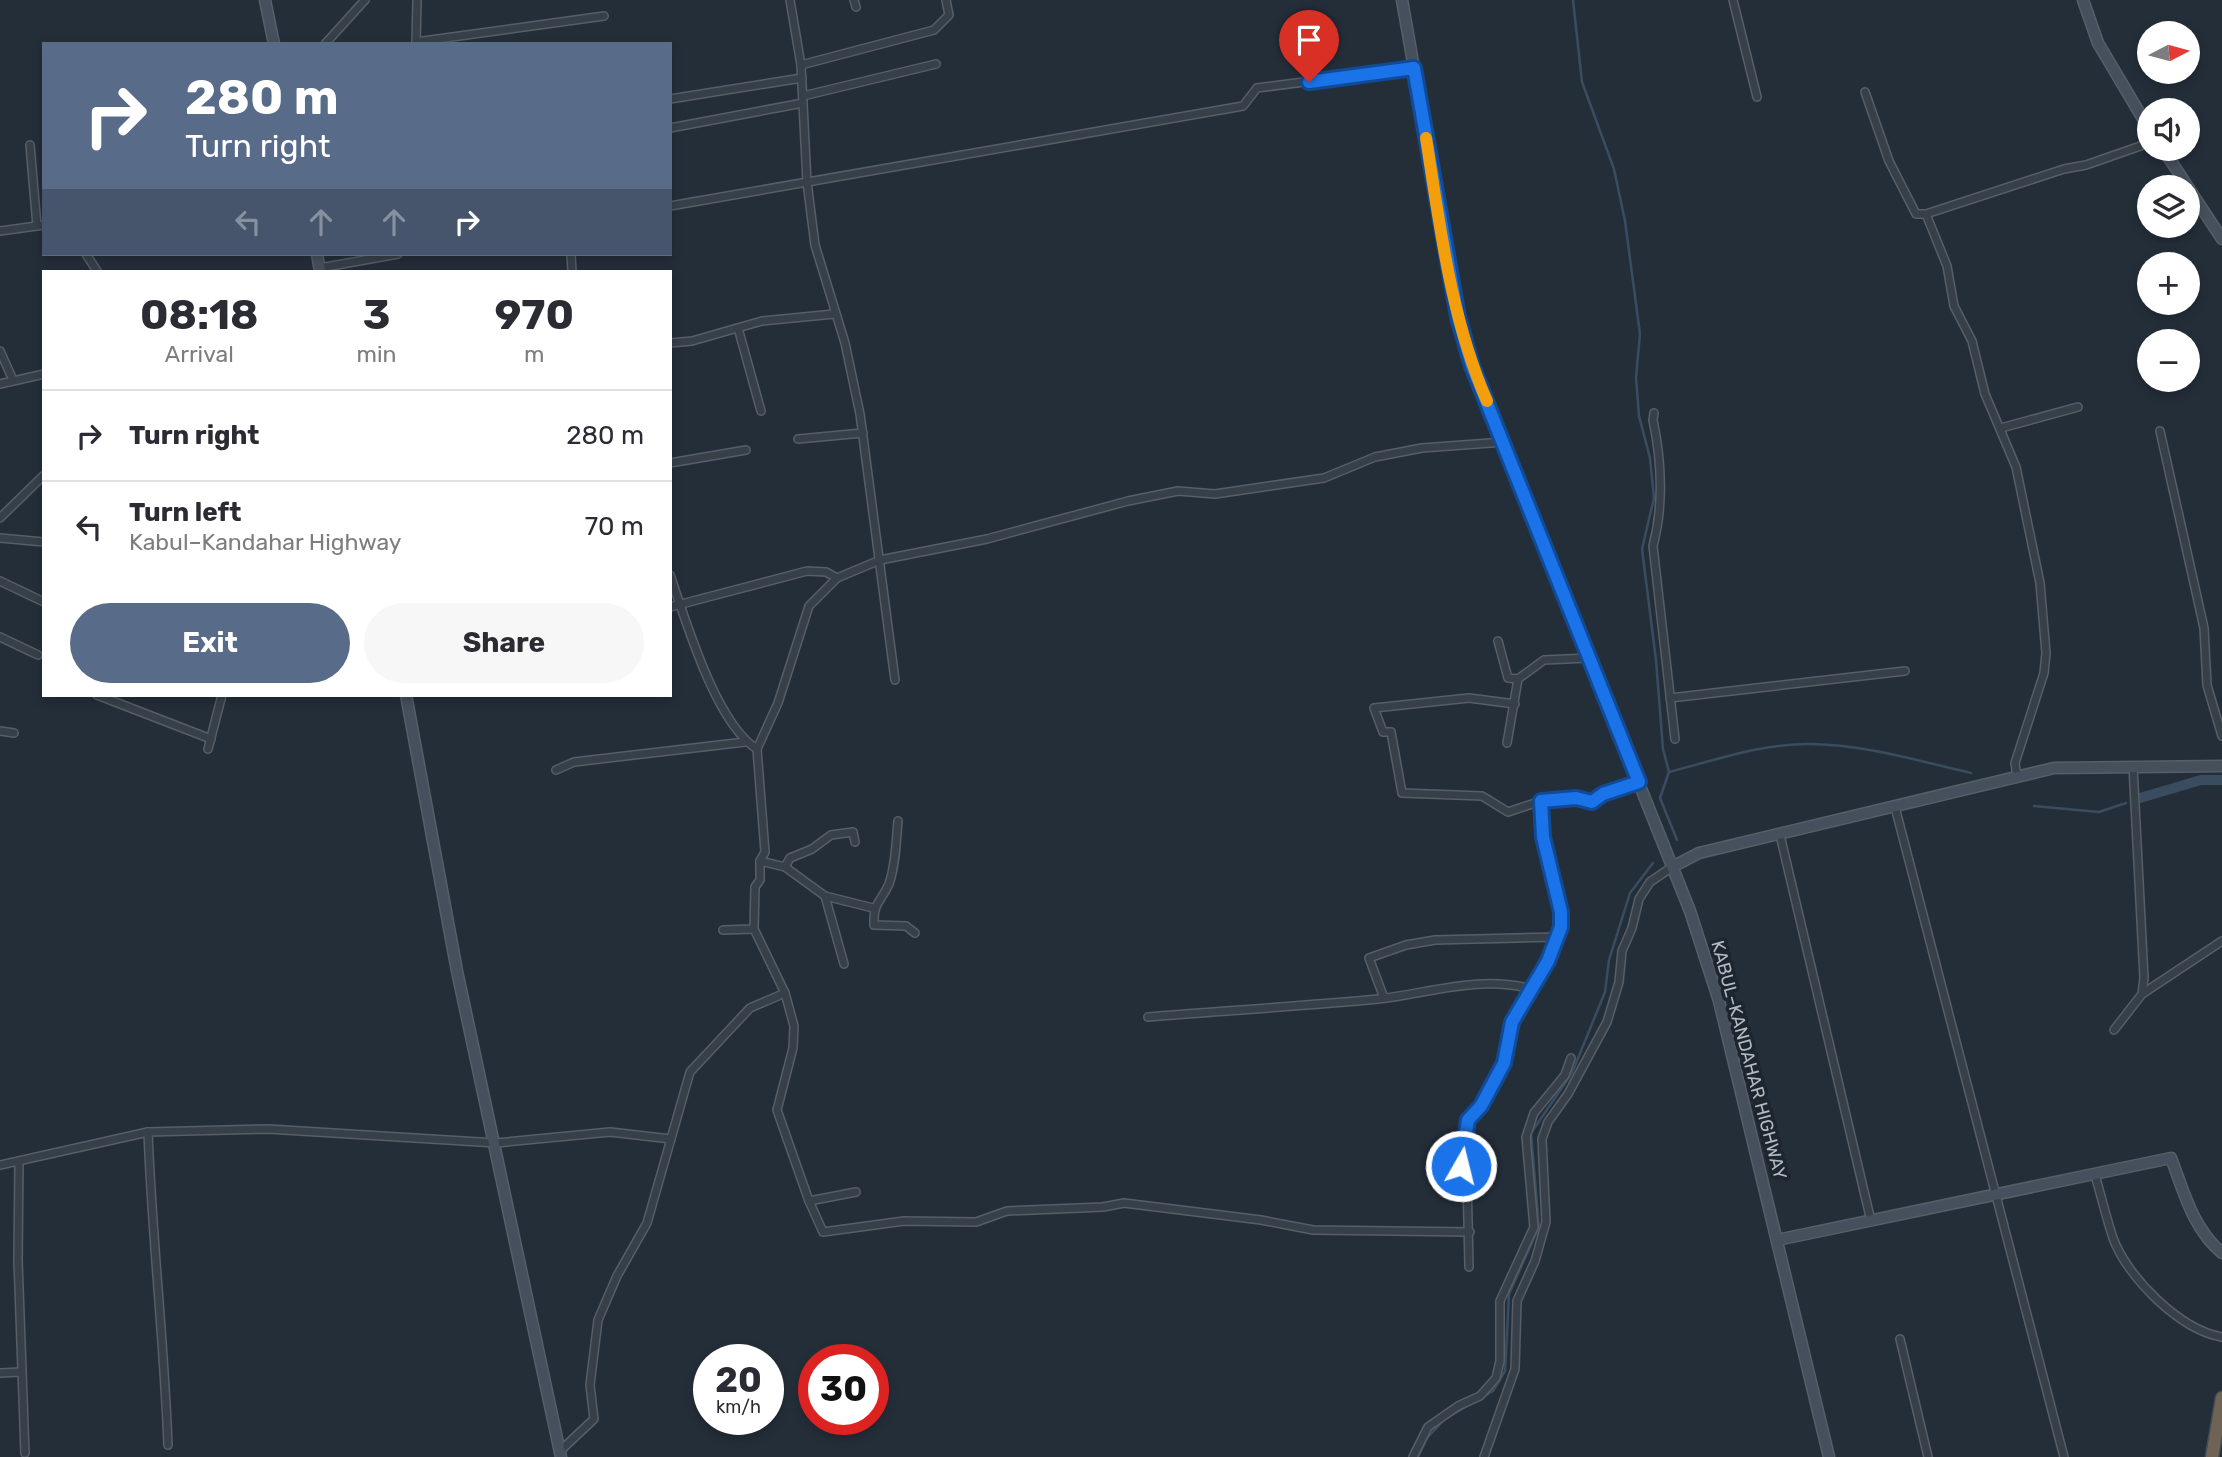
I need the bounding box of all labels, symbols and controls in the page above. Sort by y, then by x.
pin [1279,10,1339,82]
icon: arrive [1290,21,1328,59]
north arrow [2137,21,2200,84]
map controls [2137,21,2200,392]
text: 280 m [185,68,339,126]
icon: right [70,70,161,161]
button: sound [2137,98,2200,161]
text: Turn right [185,127,330,165]
button: layers [2137,175,2200,238]
icon: left [229,203,267,241]
icon: ahead [302,203,340,241]
icon: ahead [375,203,413,241]
icon: right [448,203,486,241]
button: + [2137,252,2200,315]
text: 08:18 [140,290,259,340]
text: 3 [363,290,390,340]
text: 970 [494,290,574,340]
button: − [2137,329,2200,392]
text: Arrival [165,340,234,368]
text: min [357,340,396,368]
text: m [524,340,544,368]
icon: right [70,417,108,455]
text: Turn right [129,420,259,451]
text: 280 m [566,420,644,451]
text: Turn left [129,497,241,528]
icon: left [70,508,108,546]
text: 70 m [585,511,644,542]
text: Kabul–Kandahar Highway [129,528,402,556]
button: Exit [70,603,350,683]
button: Share [364,603,644,683]
street label: KABUL–KANDAHAR HIGHWAY [1706,938,1792,1182]
position arrow [1424,1129,1498,1203]
speed limit sign: 30 [798,1344,889,1435]
text: 20 [715,1359,762,1401]
text: km/h [716,1396,761,1418]

